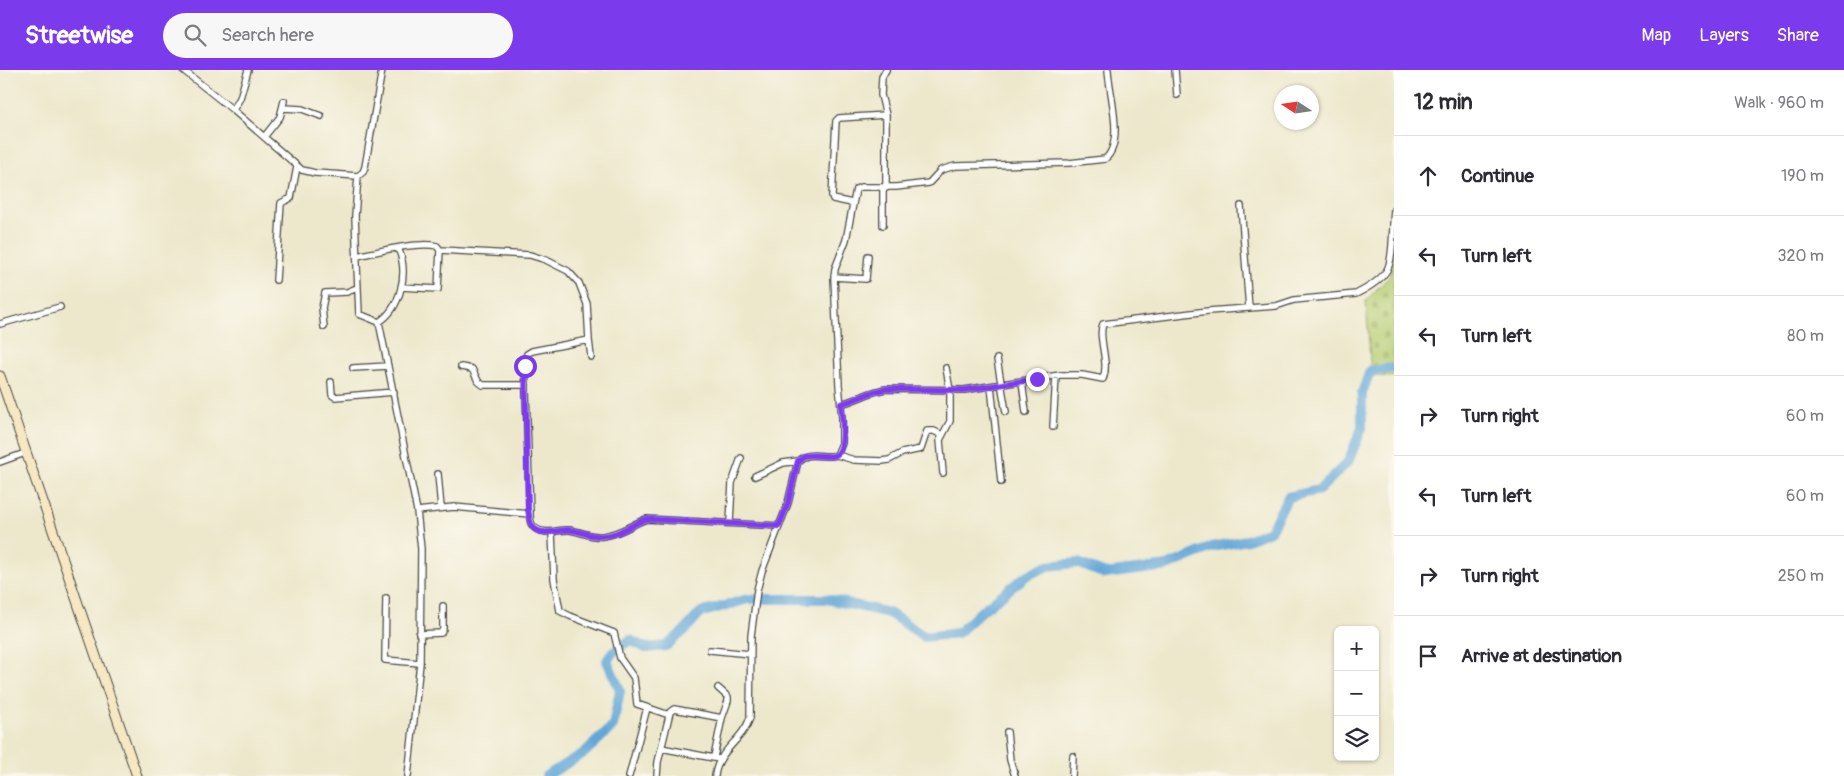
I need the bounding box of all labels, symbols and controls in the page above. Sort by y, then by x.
search box [163,13,513,58]
text: Streetwise [25,21,133,50]
icon: search [181,21,209,49]
text: Search here [221,23,314,47]
text: Map [1642,24,1671,47]
text: Layers [1699,24,1749,47]
text: Share [1777,24,1819,47]
north arrow [1274,85,1319,130]
text: 12 min [1414,89,1473,116]
text: Walk · 960 m [1734,93,1824,113]
icon: ahead [1414,162,1442,190]
text: Continue [1461,164,1534,188]
text: 190 m [1781,166,1824,186]
icon: left [1414,242,1442,270]
text: Turn left [1461,244,1531,268]
text: 320 m [1778,246,1824,266]
icon: left [1414,322,1442,350]
text: Turn left [1461,324,1531,348]
text: 80 m [1787,326,1824,346]
route start [514,355,537,378]
route end [1026,368,1049,391]
icon: right [1414,402,1442,430]
text: Turn right [1461,404,1539,428]
text: 60 m [1786,406,1824,426]
icon: left [1414,482,1442,510]
text: Turn left [1461,484,1531,508]
text: 60 m [1786,486,1824,506]
icon: right [1414,562,1442,590]
text: Turn right [1461,564,1539,588]
text: 250 m [1778,566,1824,586]
map controls [1334,626,1379,761]
button: + [1334,626,1379,671]
icon: arrive [1414,642,1442,670]
text: Arrive at destination [1461,644,1622,668]
button: − [1334,671,1379,716]
button: layers [1334,716,1379,761]

